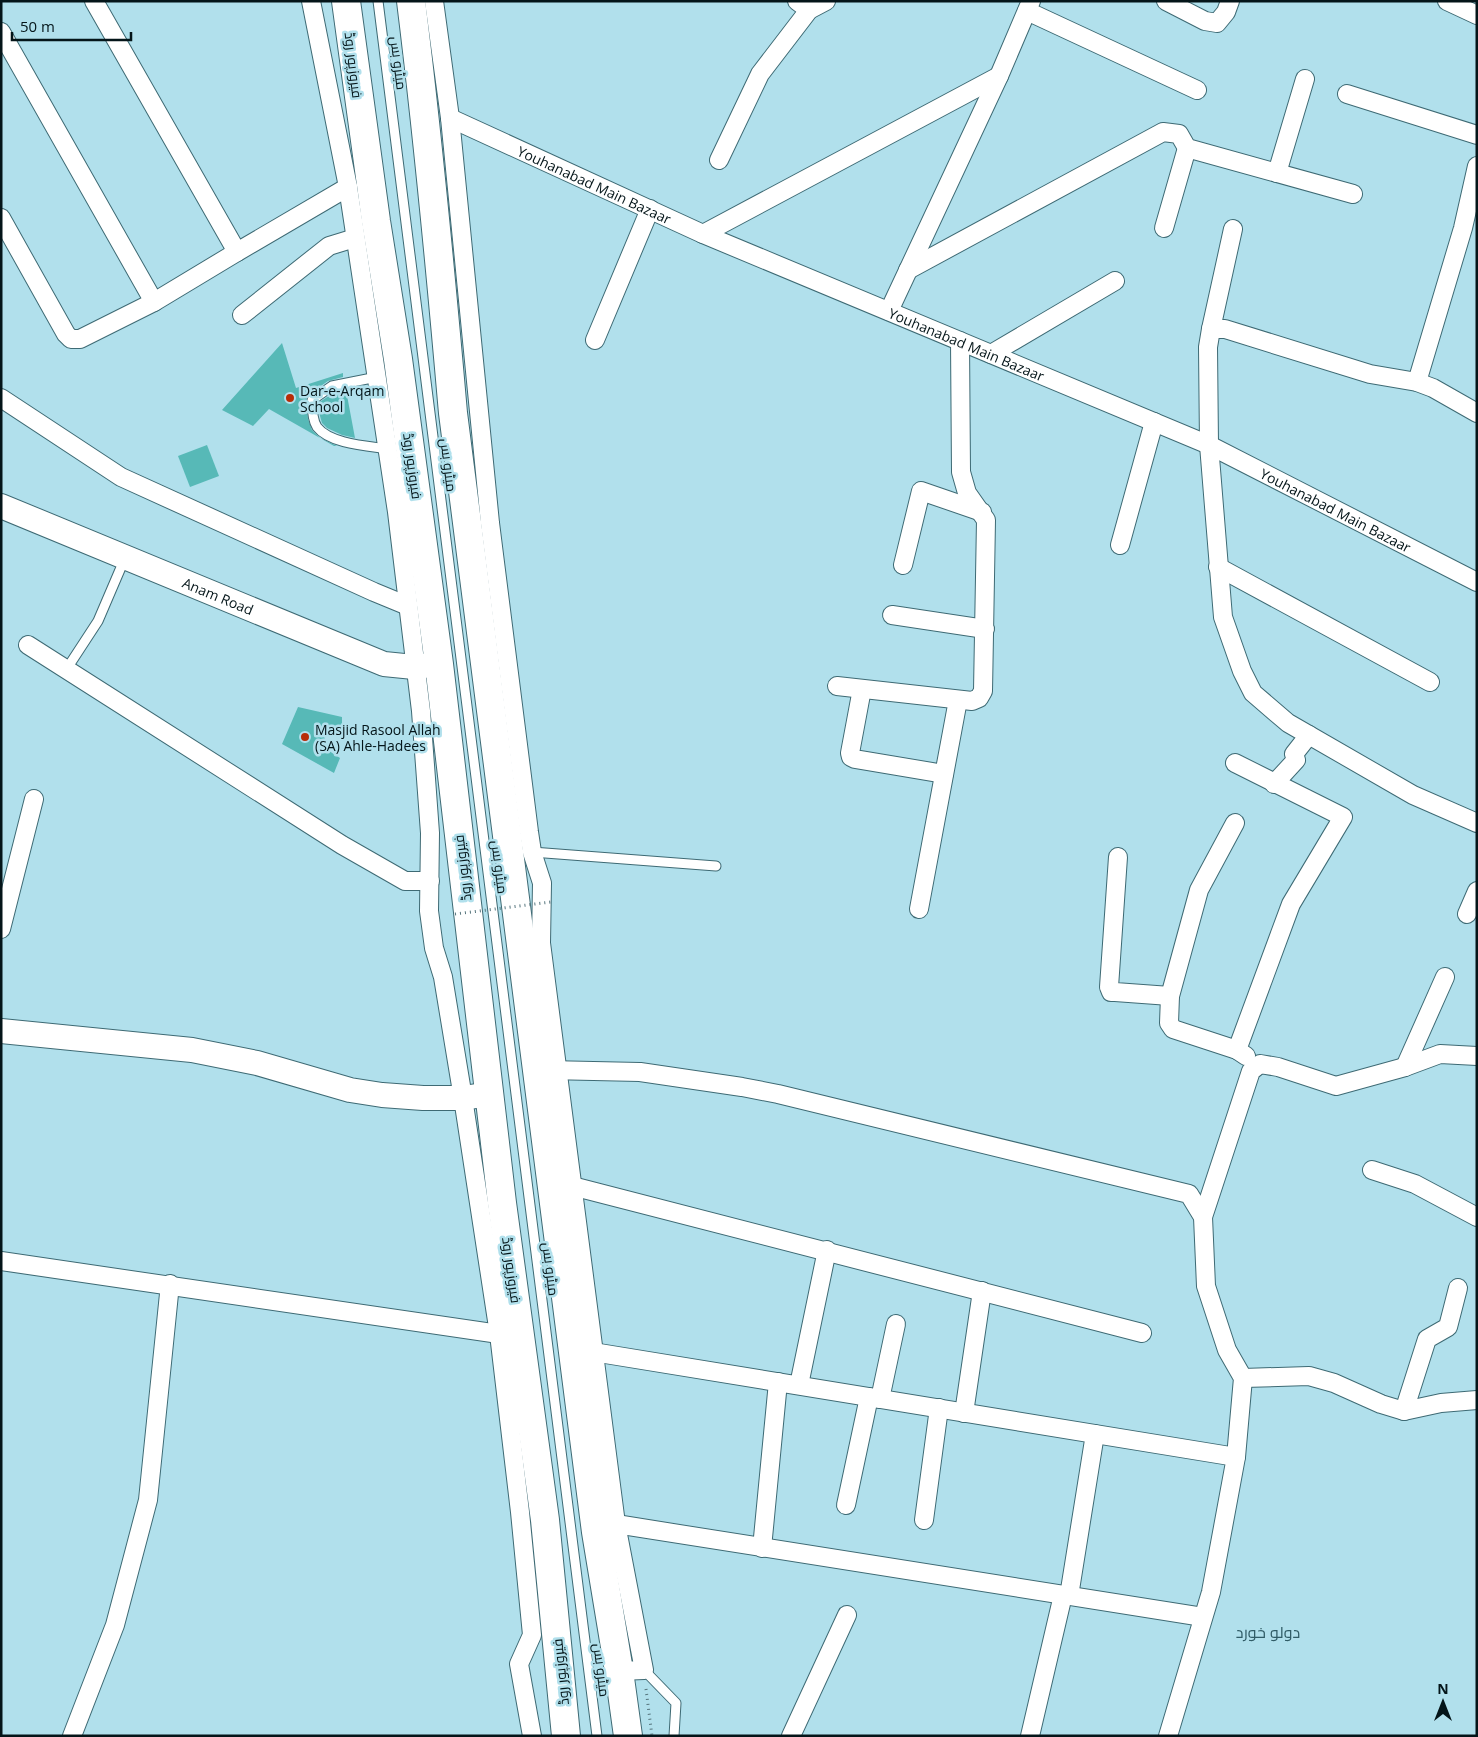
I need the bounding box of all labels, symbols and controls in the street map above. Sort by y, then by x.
scale bar [12,10,131,42]
text: 50 m [20,16,55,36]
street label: فیروزپور روڈ [340,31,367,99]
street label: میٹرو بس [386,35,412,91]
street label: Youhanabad Main Bazaar [515,141,675,228]
street label: Youhanabad Main Bazaar [886,303,1048,385]
place label: Dar-e-Arqam School [300,381,384,416]
marker: Dar-e-Arqam School [284,392,296,404]
street label: فیروزپور روڈ [398,432,427,500]
street label: میٹرو بس [436,437,462,493]
street label: Youhanabad Main Bazaar [1257,463,1415,556]
street label: Anam Road [180,572,257,619]
place label: Masjid Rasool Allah (SA) Ahle-Hadees [315,720,441,755]
marker: Masjid Rasool Allah (SA) Ahle-Hadees [299,731,311,743]
street label: فیروزپور روڈ [449,834,476,902]
street label: میٹرو بس [487,839,513,895]
street label: فیروزپور روڈ [497,1236,526,1304]
street label: میٹرو بس [538,1241,564,1297]
district label: دولو خورد [1236,1621,1300,1643]
street label: فیروزپور روڈ [547,1638,574,1706]
street label: میٹرو بس [589,1642,615,1698]
north arrow [1418,1677,1468,1727]
text: N [1437,1679,1449,1698]

